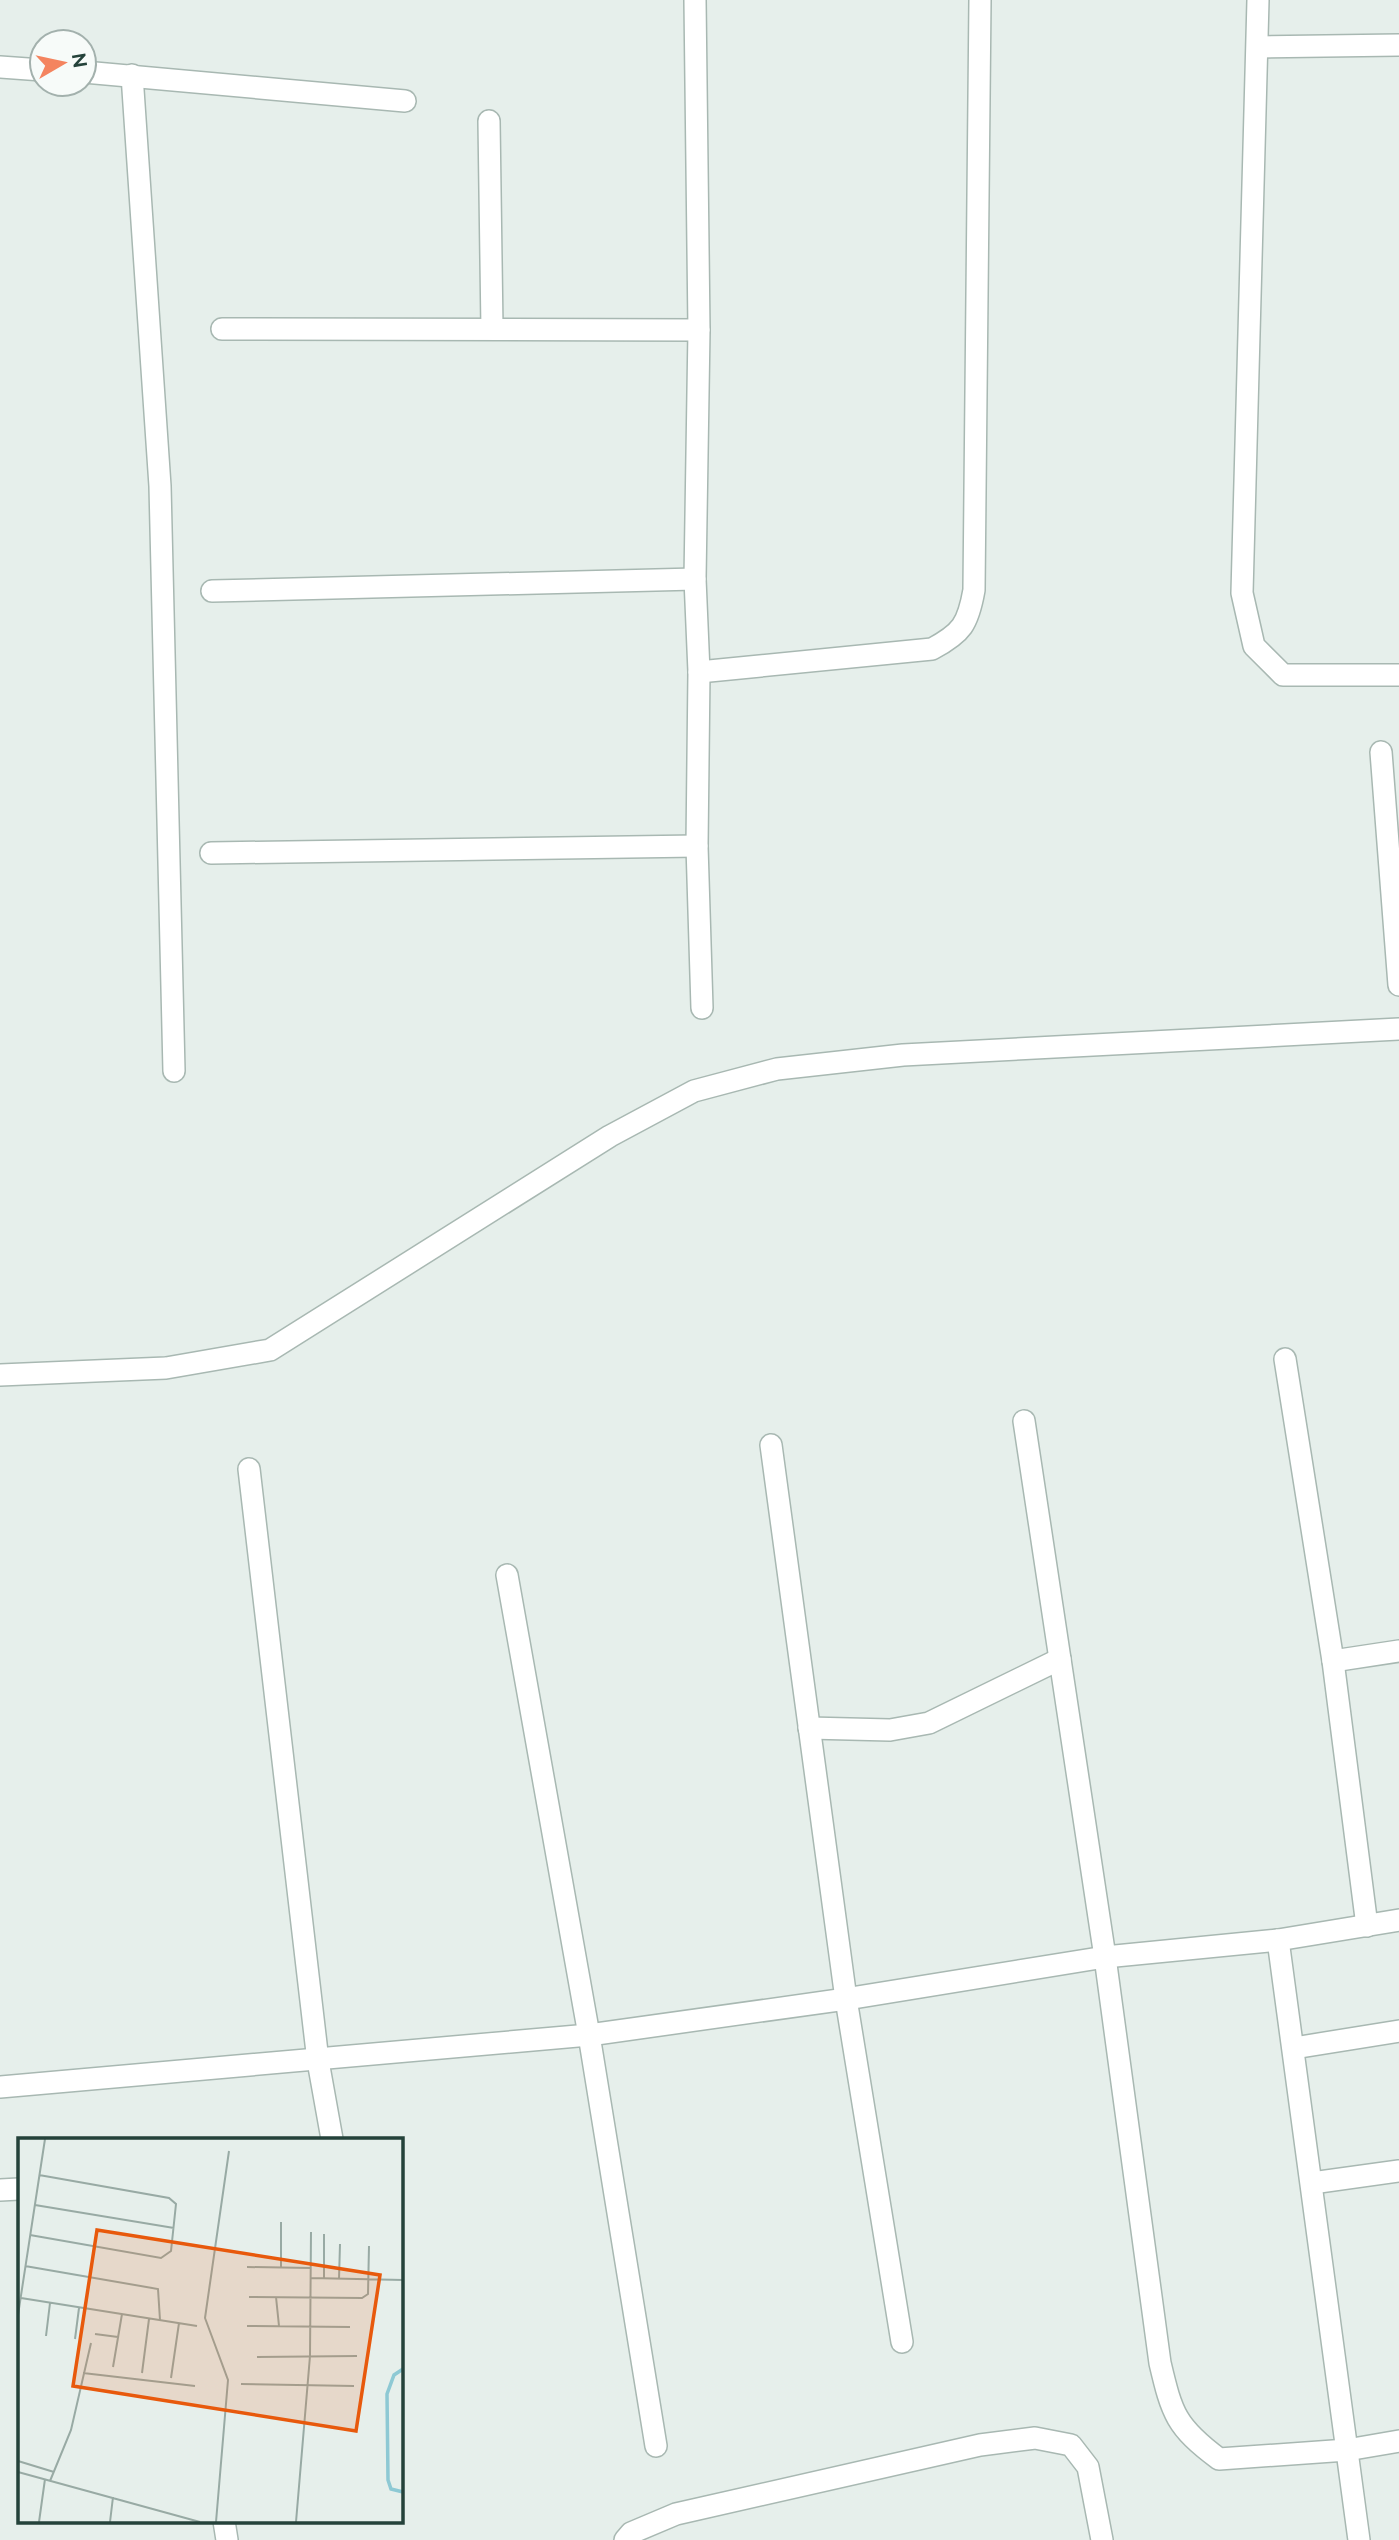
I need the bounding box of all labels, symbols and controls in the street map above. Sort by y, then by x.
north arrow [28,28,98,98]
text: N [68,51,92,69]
inset map [18,2138,402,2522]

